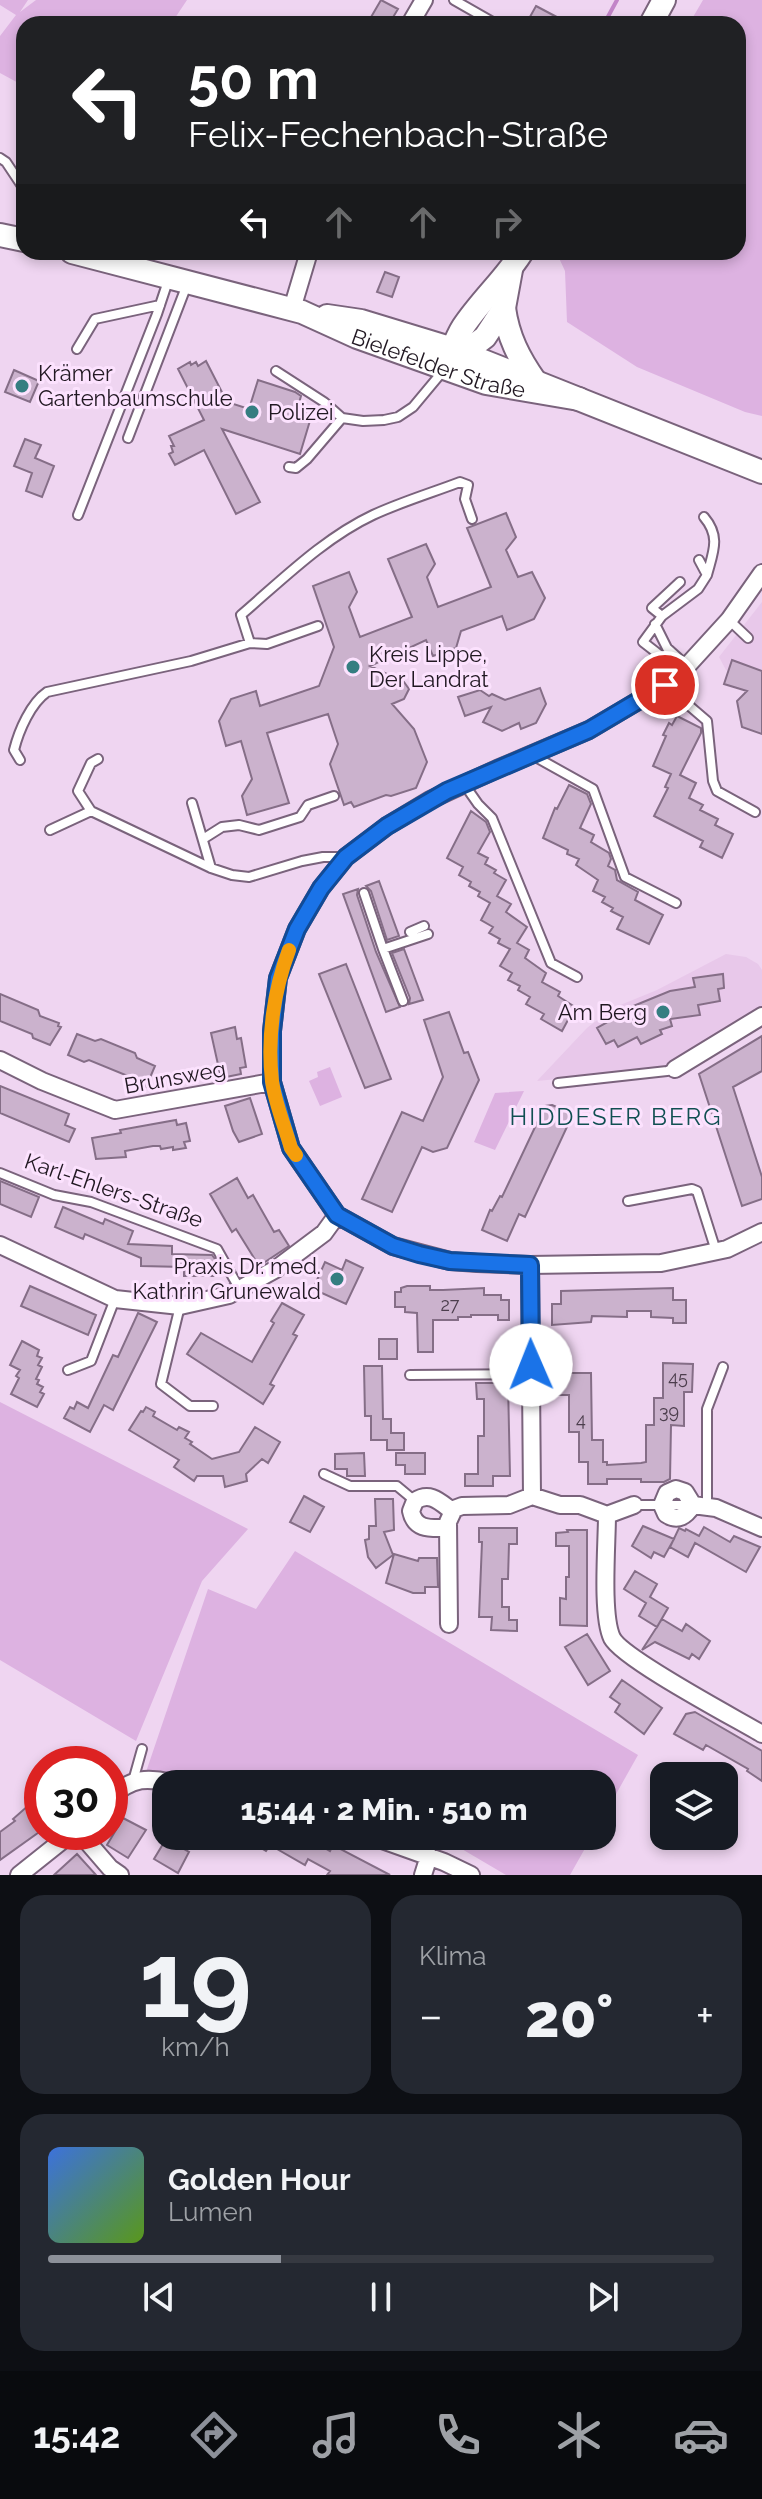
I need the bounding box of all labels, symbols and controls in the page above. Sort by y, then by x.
text: 50 m [188,46,319,112]
icon: left [56,48,160,152]
text: Felix-Fechenbach-Straße [188,113,608,155]
icon: left [233,200,277,244]
icon: ahead [317,200,361,244]
icon: ahead [401,200,445,244]
icon: right [485,200,529,244]
street label: Bielefelder Straße [348,323,527,403]
place label: Krämer Gartenbaumschule [38,360,233,411]
marker: Krämer Gartenbaumschule [13,377,31,395]
place label: Polizei [268,399,334,425]
marker: Polizei [243,403,261,421]
place label: Kreis Lippe, Der Landrat [369,641,489,692]
pin [631,651,699,719]
marker: Kreis Lippe, Der Landrat [344,658,362,676]
icon: arrive [643,663,687,707]
place label: Am Berg [558,999,647,1025]
marker: Am Berg [654,1003,672,1021]
street label: Brunsweg [122,1055,228,1099]
district label: HIDDESER BERG [510,1102,722,1131]
street label: Karl-Ehlers-Straße [21,1147,207,1233]
place label: Praxis Dr. med. Kathrin Grunewald [133,1253,321,1304]
marker: Praxis Dr. med. Kathrin Grunewald [328,1270,346,1288]
house number: 27 [440,1294,460,1315]
position arrow [489,1323,573,1407]
house number: 45 [668,1367,688,1388]
house number: 39 [659,1401,679,1422]
house number: 4 [576,1409,586,1430]
speed limit sign: 30 [24,1746,128,1850]
map controls [650,1762,738,1850]
button: layers [650,1762,738,1850]
text: 15:44 · 2 Min. · 510 m [240,1792,528,1827]
text: 19 [139,1919,252,2041]
text: Klima [419,1941,487,1971]
text: 20° [525,1981,613,2051]
text: − [419,1990,443,2041]
text: + [696,1990,714,2041]
text: km/h [161,2032,230,2062]
text: Golden Hour [168,2162,351,2197]
text: Lumen [168,2197,253,2227]
icon: previous [137,2275,181,2319]
icon: pause [359,2275,403,2319]
icon: next [581,2275,625,2319]
icon: directions [186,2407,242,2463]
icon: music [308,2407,364,2463]
icon: phone [430,2407,486,2463]
icon: climate [551,2407,607,2463]
icon: car [673,2407,729,2463]
text: 15:42 [33,2414,120,2456]

